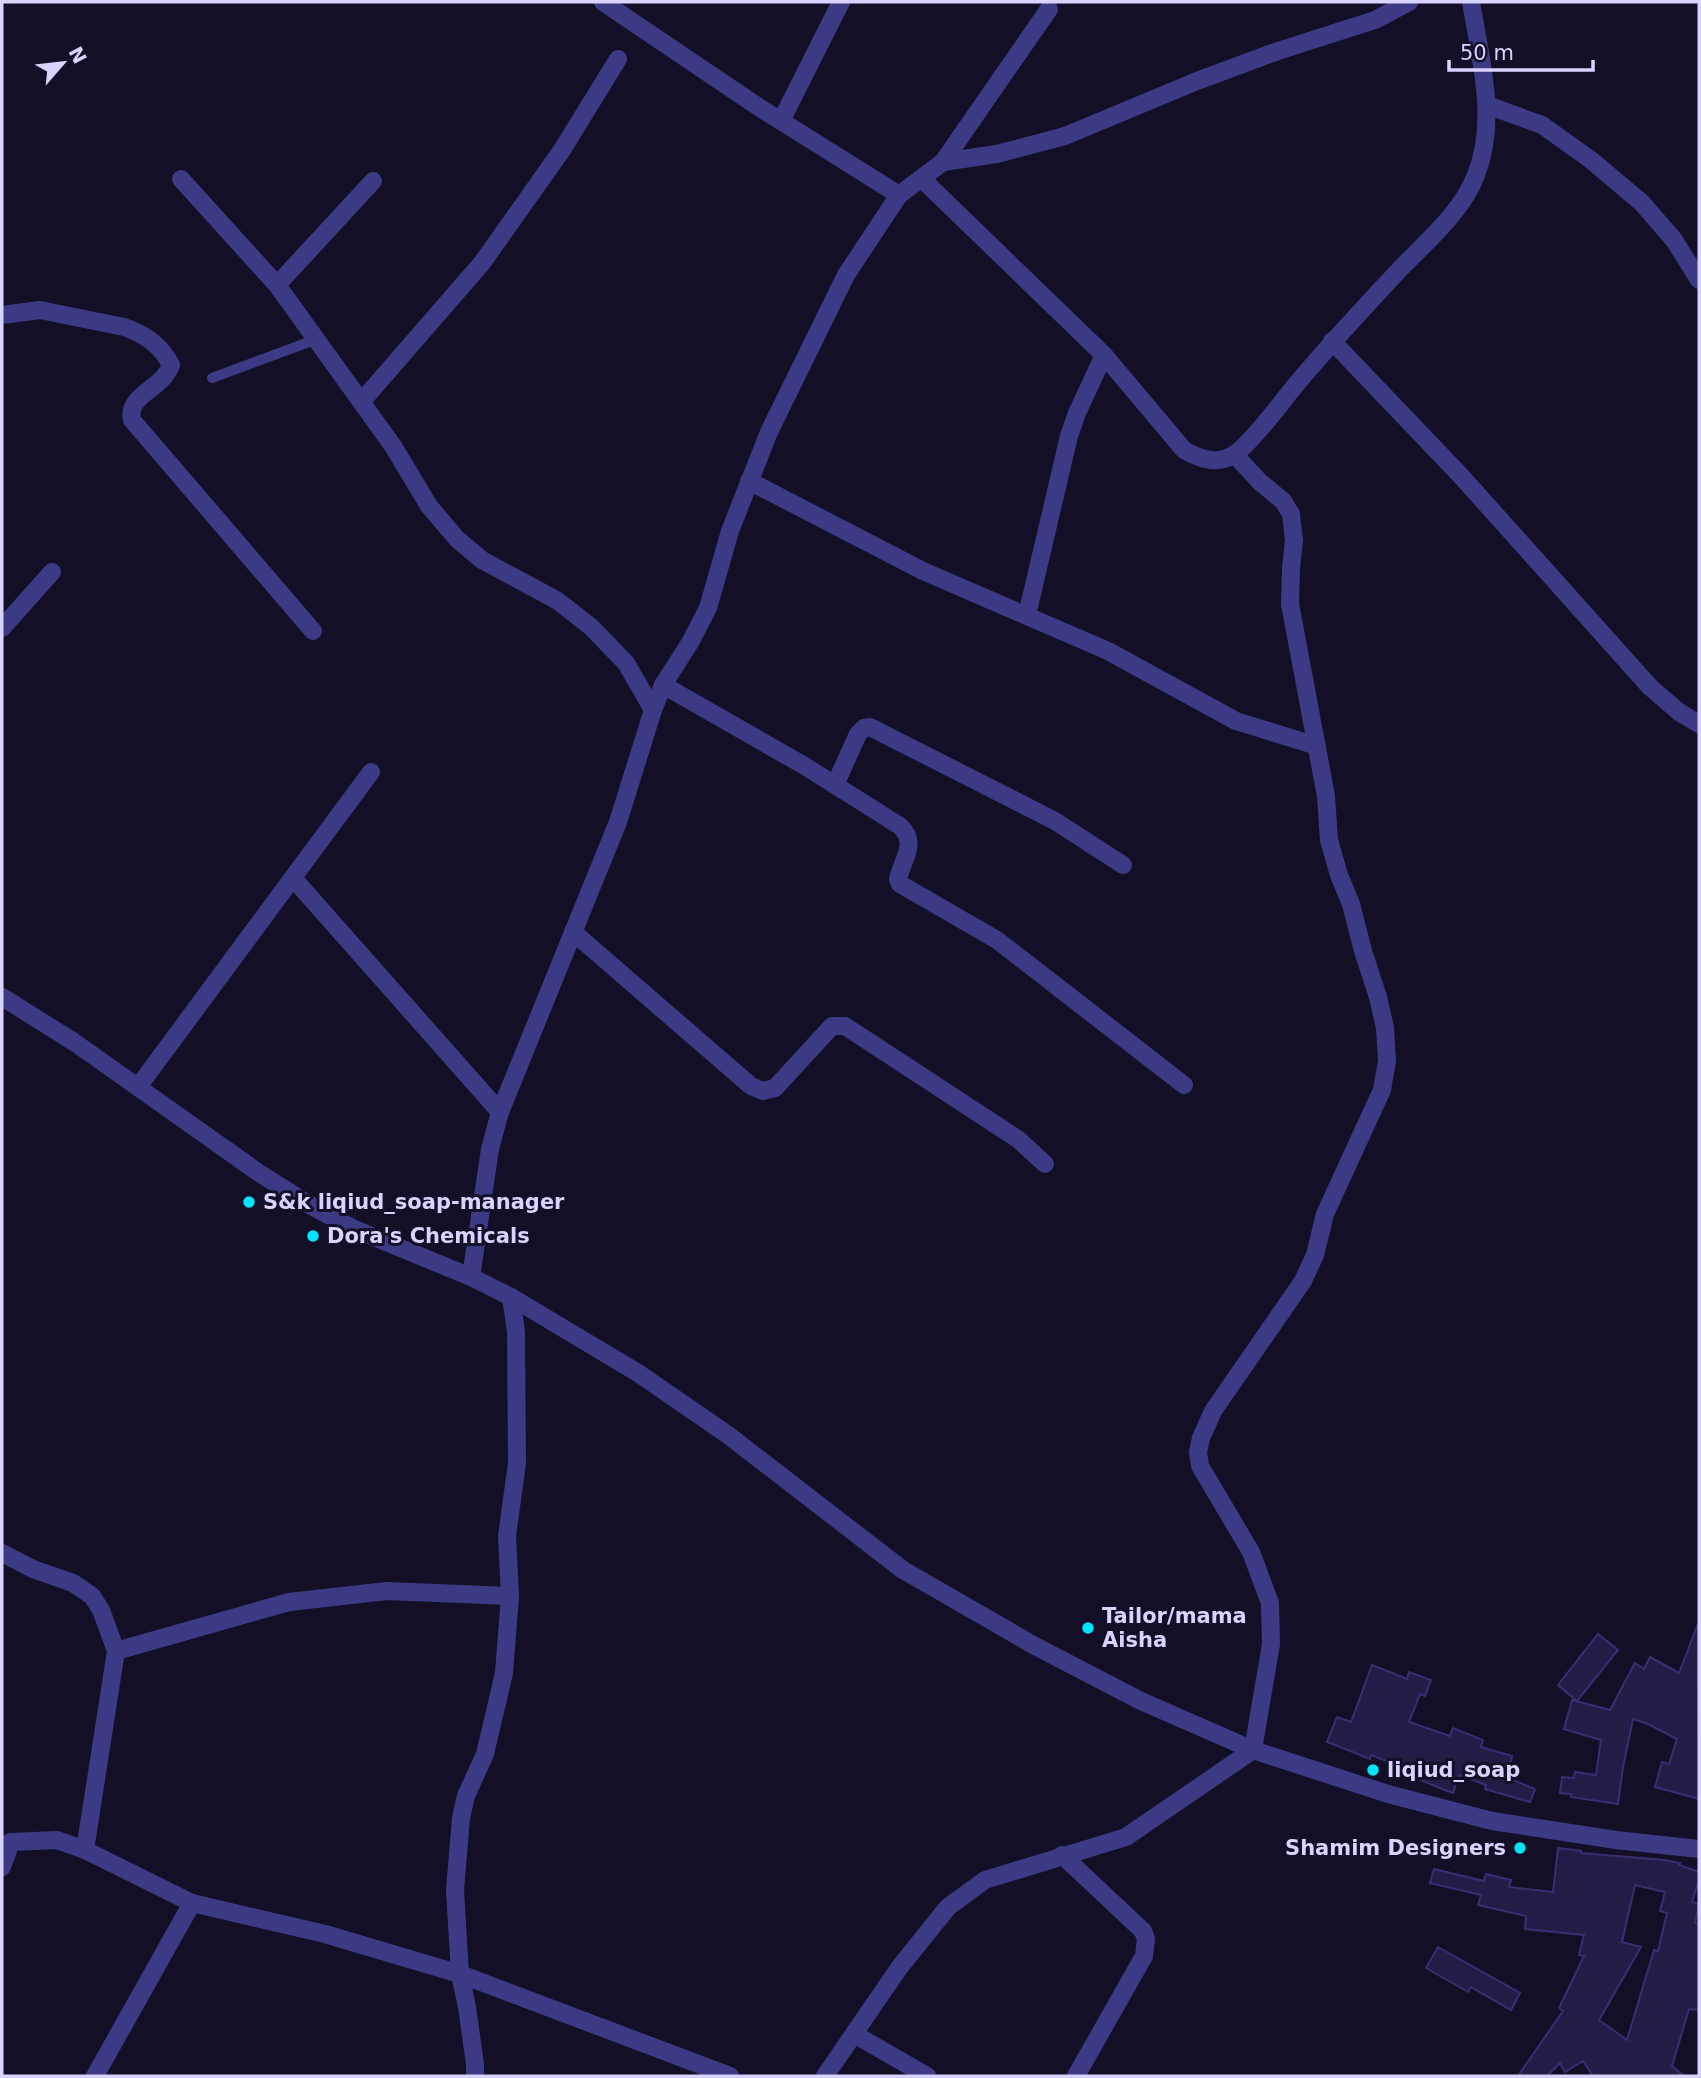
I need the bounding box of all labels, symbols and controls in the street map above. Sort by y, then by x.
north arrow [28,28,98,98]
scale bar [1449,28,1592,72]
text: 50 m [1460,41,1514,65]
text: N [65,43,91,67]
place label: S&k liqiud_soap-manager [263,1190,565,1214]
marker: S&k liqiud_soap-manager [241,1194,257,1210]
place label: Dora's Chemicals [327,1224,530,1248]
marker: Dora's Chemicals [305,1228,321,1244]
place label: Tailor/mama Aisha [1102,1604,1247,1652]
marker: Tailor/mama Aisha [1080,1620,1096,1636]
place label: liqiud_soap [1387,1758,1520,1782]
marker: liqiud_soap [1365,1762,1381,1778]
place label: Shamim Designers [1285,1836,1506,1860]
marker: Shamim Designers [1512,1840,1528,1856]

